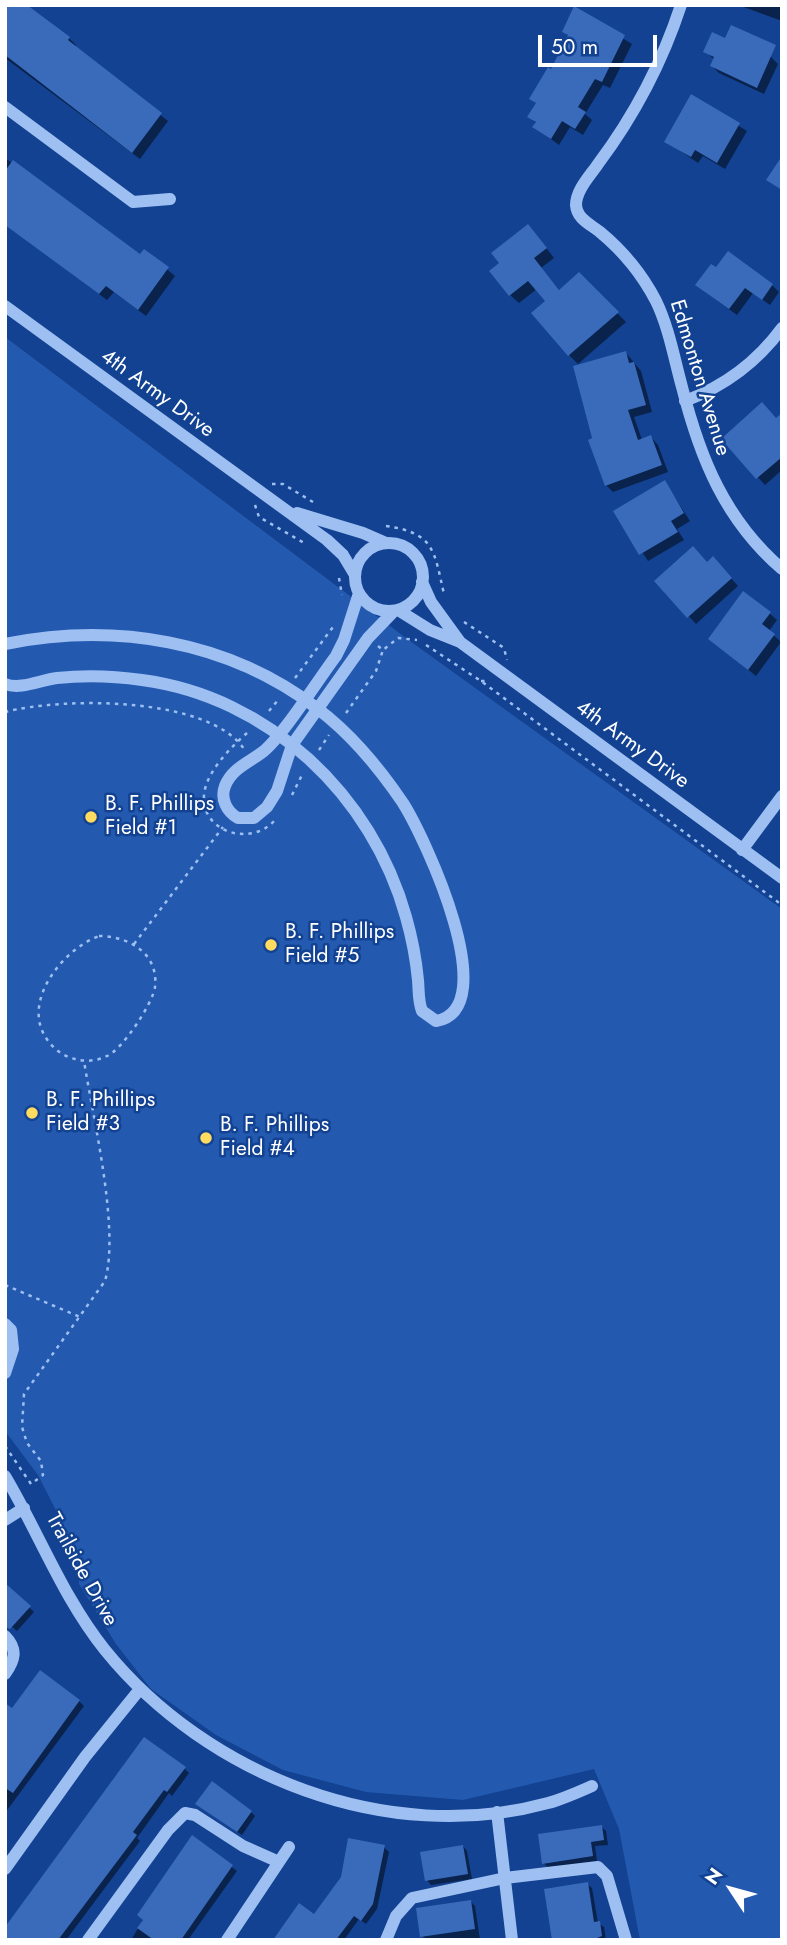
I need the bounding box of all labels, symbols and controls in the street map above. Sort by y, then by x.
scale bar [542,21,661,65]
text: 50 m [551,32,598,62]
street label: Edmonton Avenue [663,297,735,459]
street label: 4th Army Drive [95,344,219,444]
street label: 4th Army Drive [570,695,694,795]
place label: B. F. Phillips Field #1 [105,792,214,842]
marker: B. F. Phillips Field #1 [83,809,99,825]
place label: B. F. Phillips Field #5 [285,920,394,970]
marker: B. F. Phillips Field #5 [263,937,279,953]
place label: B. F. Phillips Field #3 [46,1088,155,1138]
marker: B. F. Phillips Field #3 [24,1105,40,1121]
place label: B. F. Phillips Field #4 [220,1113,329,1163]
marker: B. F. Phillips Field #4 [198,1130,214,1146]
street label: Trailside Drive [40,1509,122,1631]
north arrow [696,1854,766,1924]
text: N [698,1862,729,1890]

